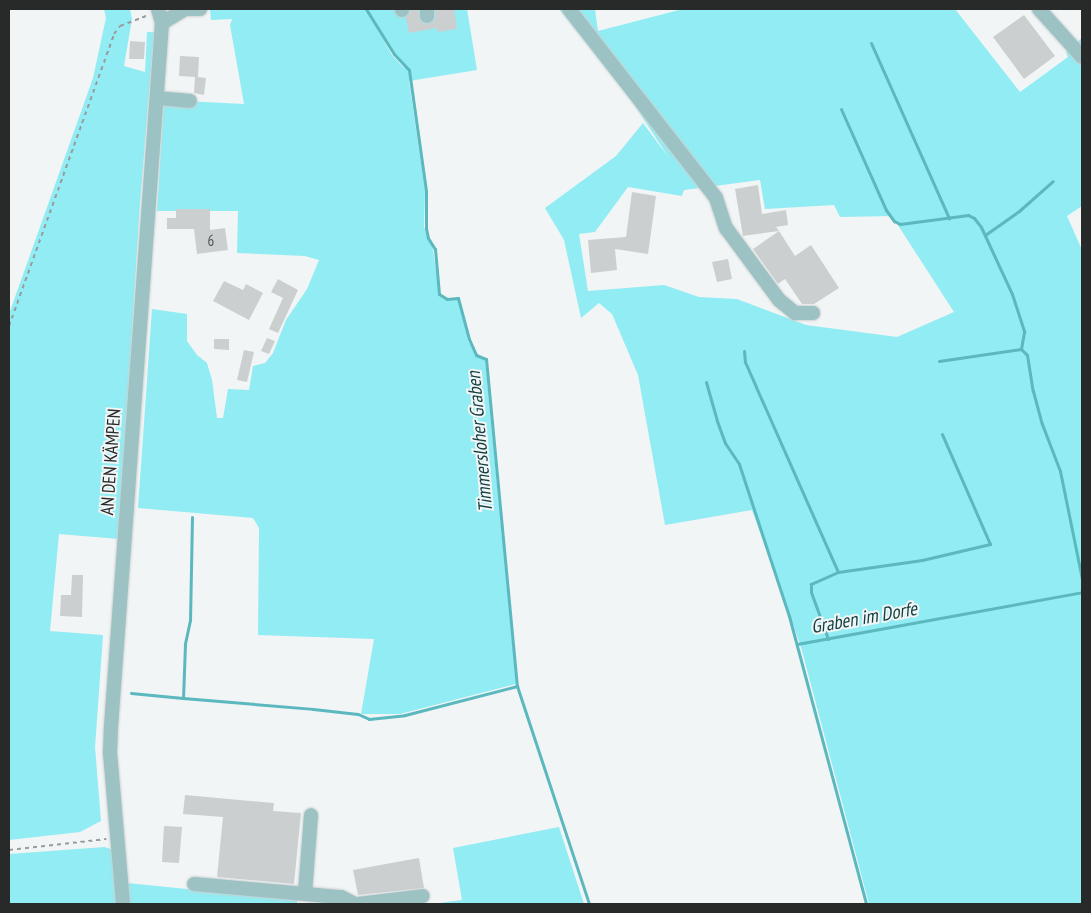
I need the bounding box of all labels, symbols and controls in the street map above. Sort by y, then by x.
house number: 6 [208,232,214,250]
water label: Timmersloher Graben [462,371,498,513]
street label: AN DEN KÄMPEN [97,408,125,516]
water label: Graben im Dorfe [809,597,919,639]

